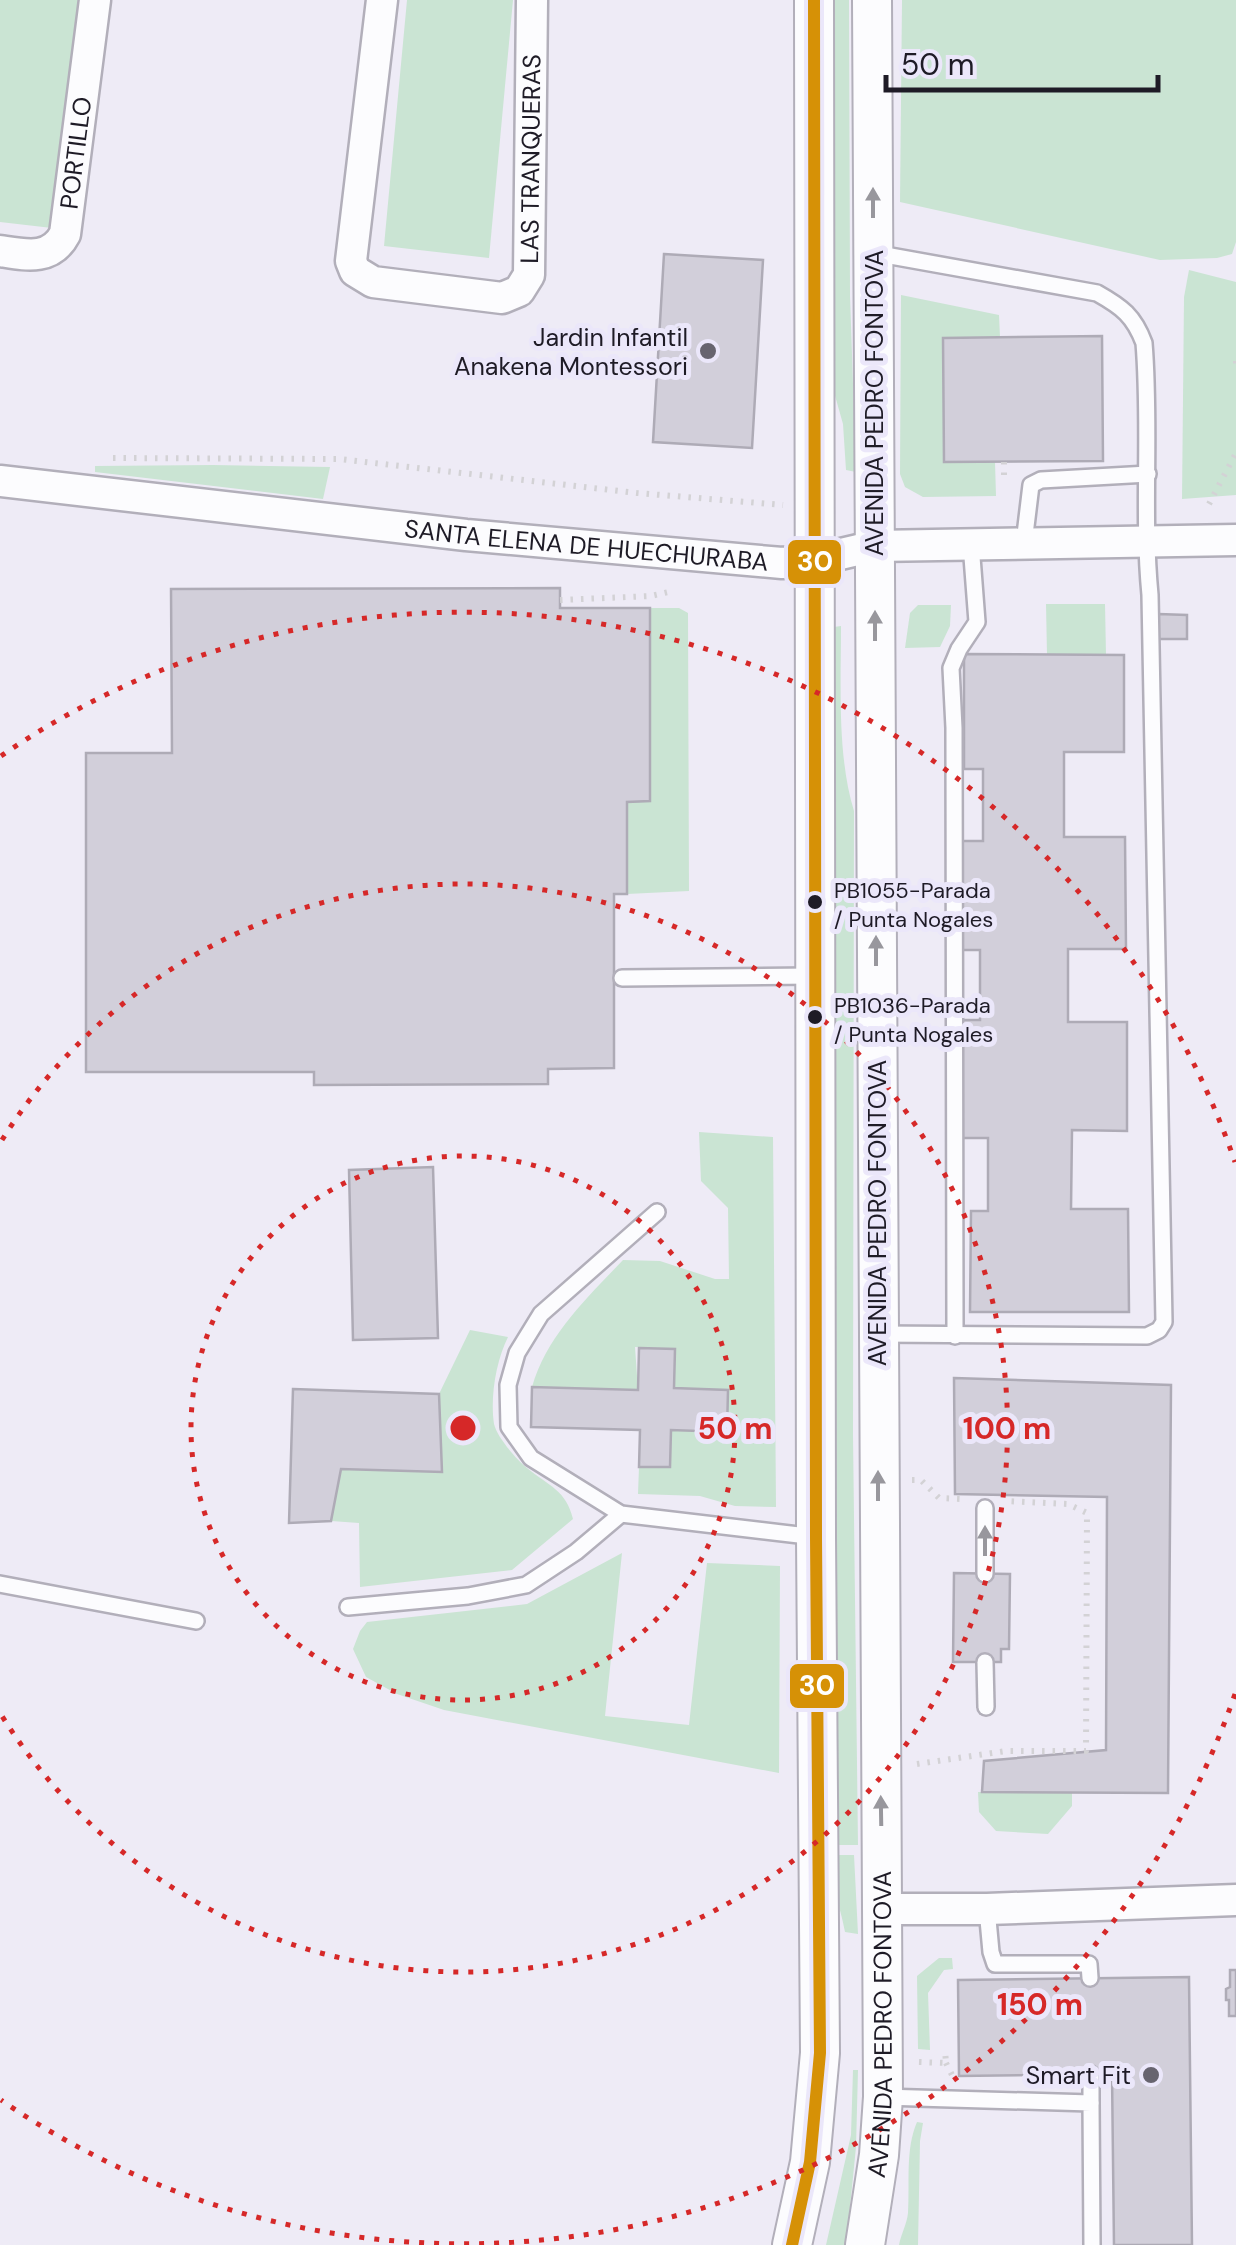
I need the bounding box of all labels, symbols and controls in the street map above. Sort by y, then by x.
scale bar [886,30,1158,92]
text: 50 m [901,45,975,84]
street label: LAS TRANQUERAS [513,54,548,264]
street label: PORTILLO [52,95,99,211]
one-way arrow [865,187,881,219]
street label: AVENIDA PEDRO FONTOVA [858,250,891,556]
place label: Jardin Infantil Anakena Montessori [454,321,688,383]
marker: Jardin Infantil Anakena Montessori [697,340,719,362]
street label: SANTA ELENA DE HUECHURABA [403,512,770,579]
line badge: 30 [786,538,843,586]
text: 30 [797,543,833,580]
one-way arrow [867,610,883,642]
place label: PB1055-Parada / Punta Nogales [834,876,993,934]
marker: PB1055-Parada / Punta Nogales [805,892,825,912]
one-way arrow [868,935,884,967]
place label: PB1036-Parada / Punta Nogales [834,991,993,1049]
marker: PB1036-Parada / Punta Nogales [805,1007,825,1027]
street label: AVENIDA PEDRO FONTOVA [861,1060,894,1366]
text: 50 m [697,1409,773,1448]
text: 100 m [963,1409,1051,1448]
centre of rings [445,1410,481,1446]
one-way arrow [870,1470,886,1502]
one-way arrow [977,1524,993,1556]
line badge: 30 [788,1662,846,1710]
text: 30 [799,1667,835,1704]
one-way arrow [873,1795,889,1827]
street label: AVENIDA PEDRO FONTOVA [860,1871,900,2180]
text: 150 m [997,1985,1083,2024]
place label: Smart Fit [1026,2059,1131,2092]
marker: Smart Fit [1140,2064,1162,2086]

